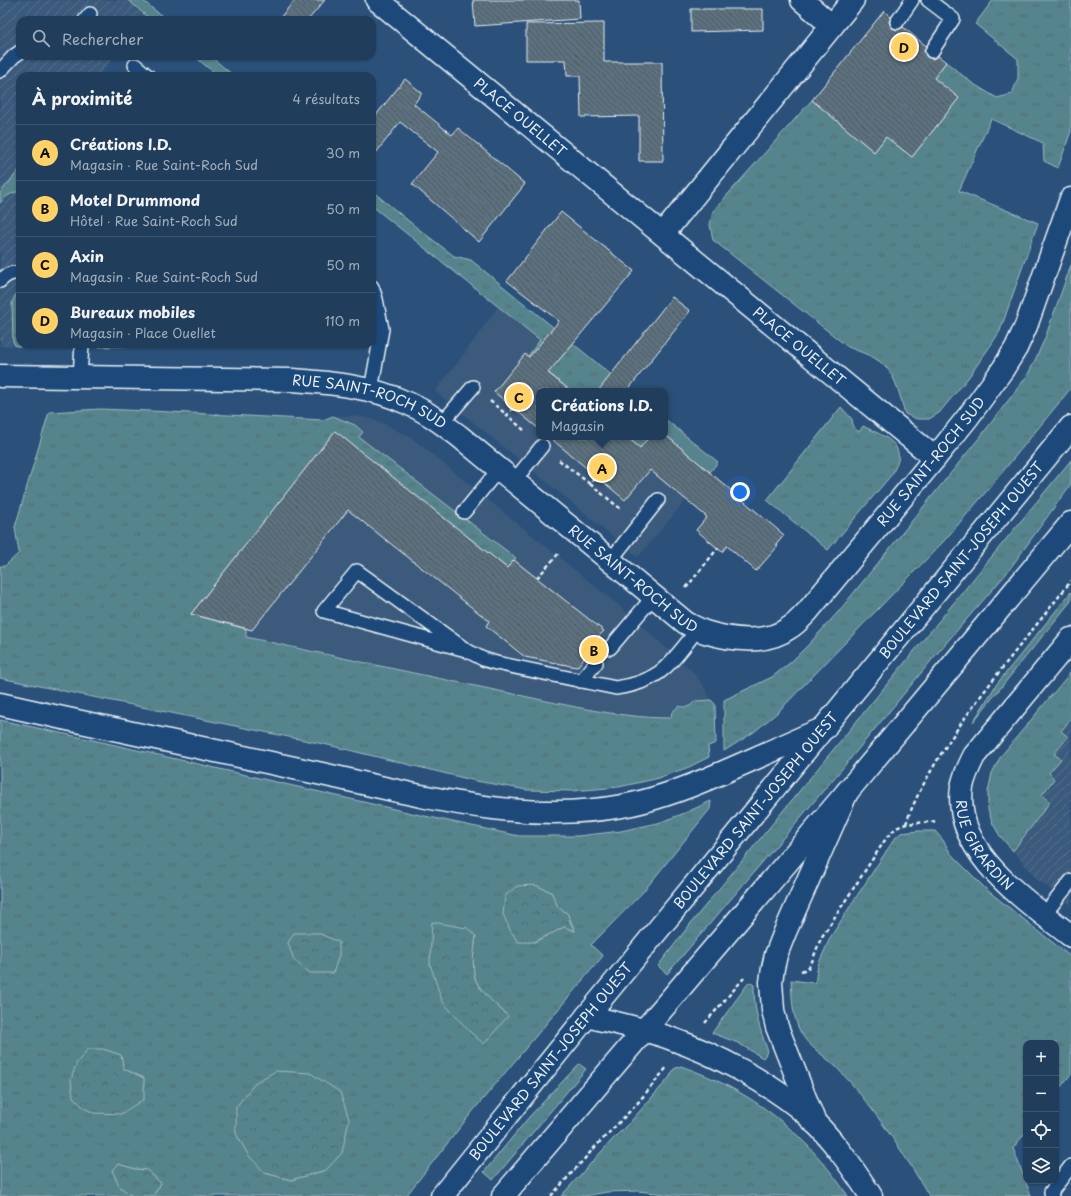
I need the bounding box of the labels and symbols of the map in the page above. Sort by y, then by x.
pin: D [891,32,917,62]
street label: PLACE OUELLET [469,73,572,162]
street label: PLACE OUELLET [749,302,851,391]
street label: RUE SAINT-ROCH SUD [291,369,451,434]
pin: C [506,382,532,412]
street label: RUE SAINT-ROCH SUD [871,392,990,531]
pin: A [589,453,615,483]
street label: BOULEVARD SAINT-JOSEPH OUEST [874,457,1049,663]
your location [730,482,750,502]
street label: RUE SAINT-ROCH SUD [564,519,702,637]
pin: B [581,635,607,665]
street label: BOULEVARD SAINT-JOSEPH OUEST [668,707,843,913]
street label: RUE GIRARDIN [951,799,1019,895]
street label: BOULEVARD SAINT-JOSEPH OUEST [464,957,637,1165]

